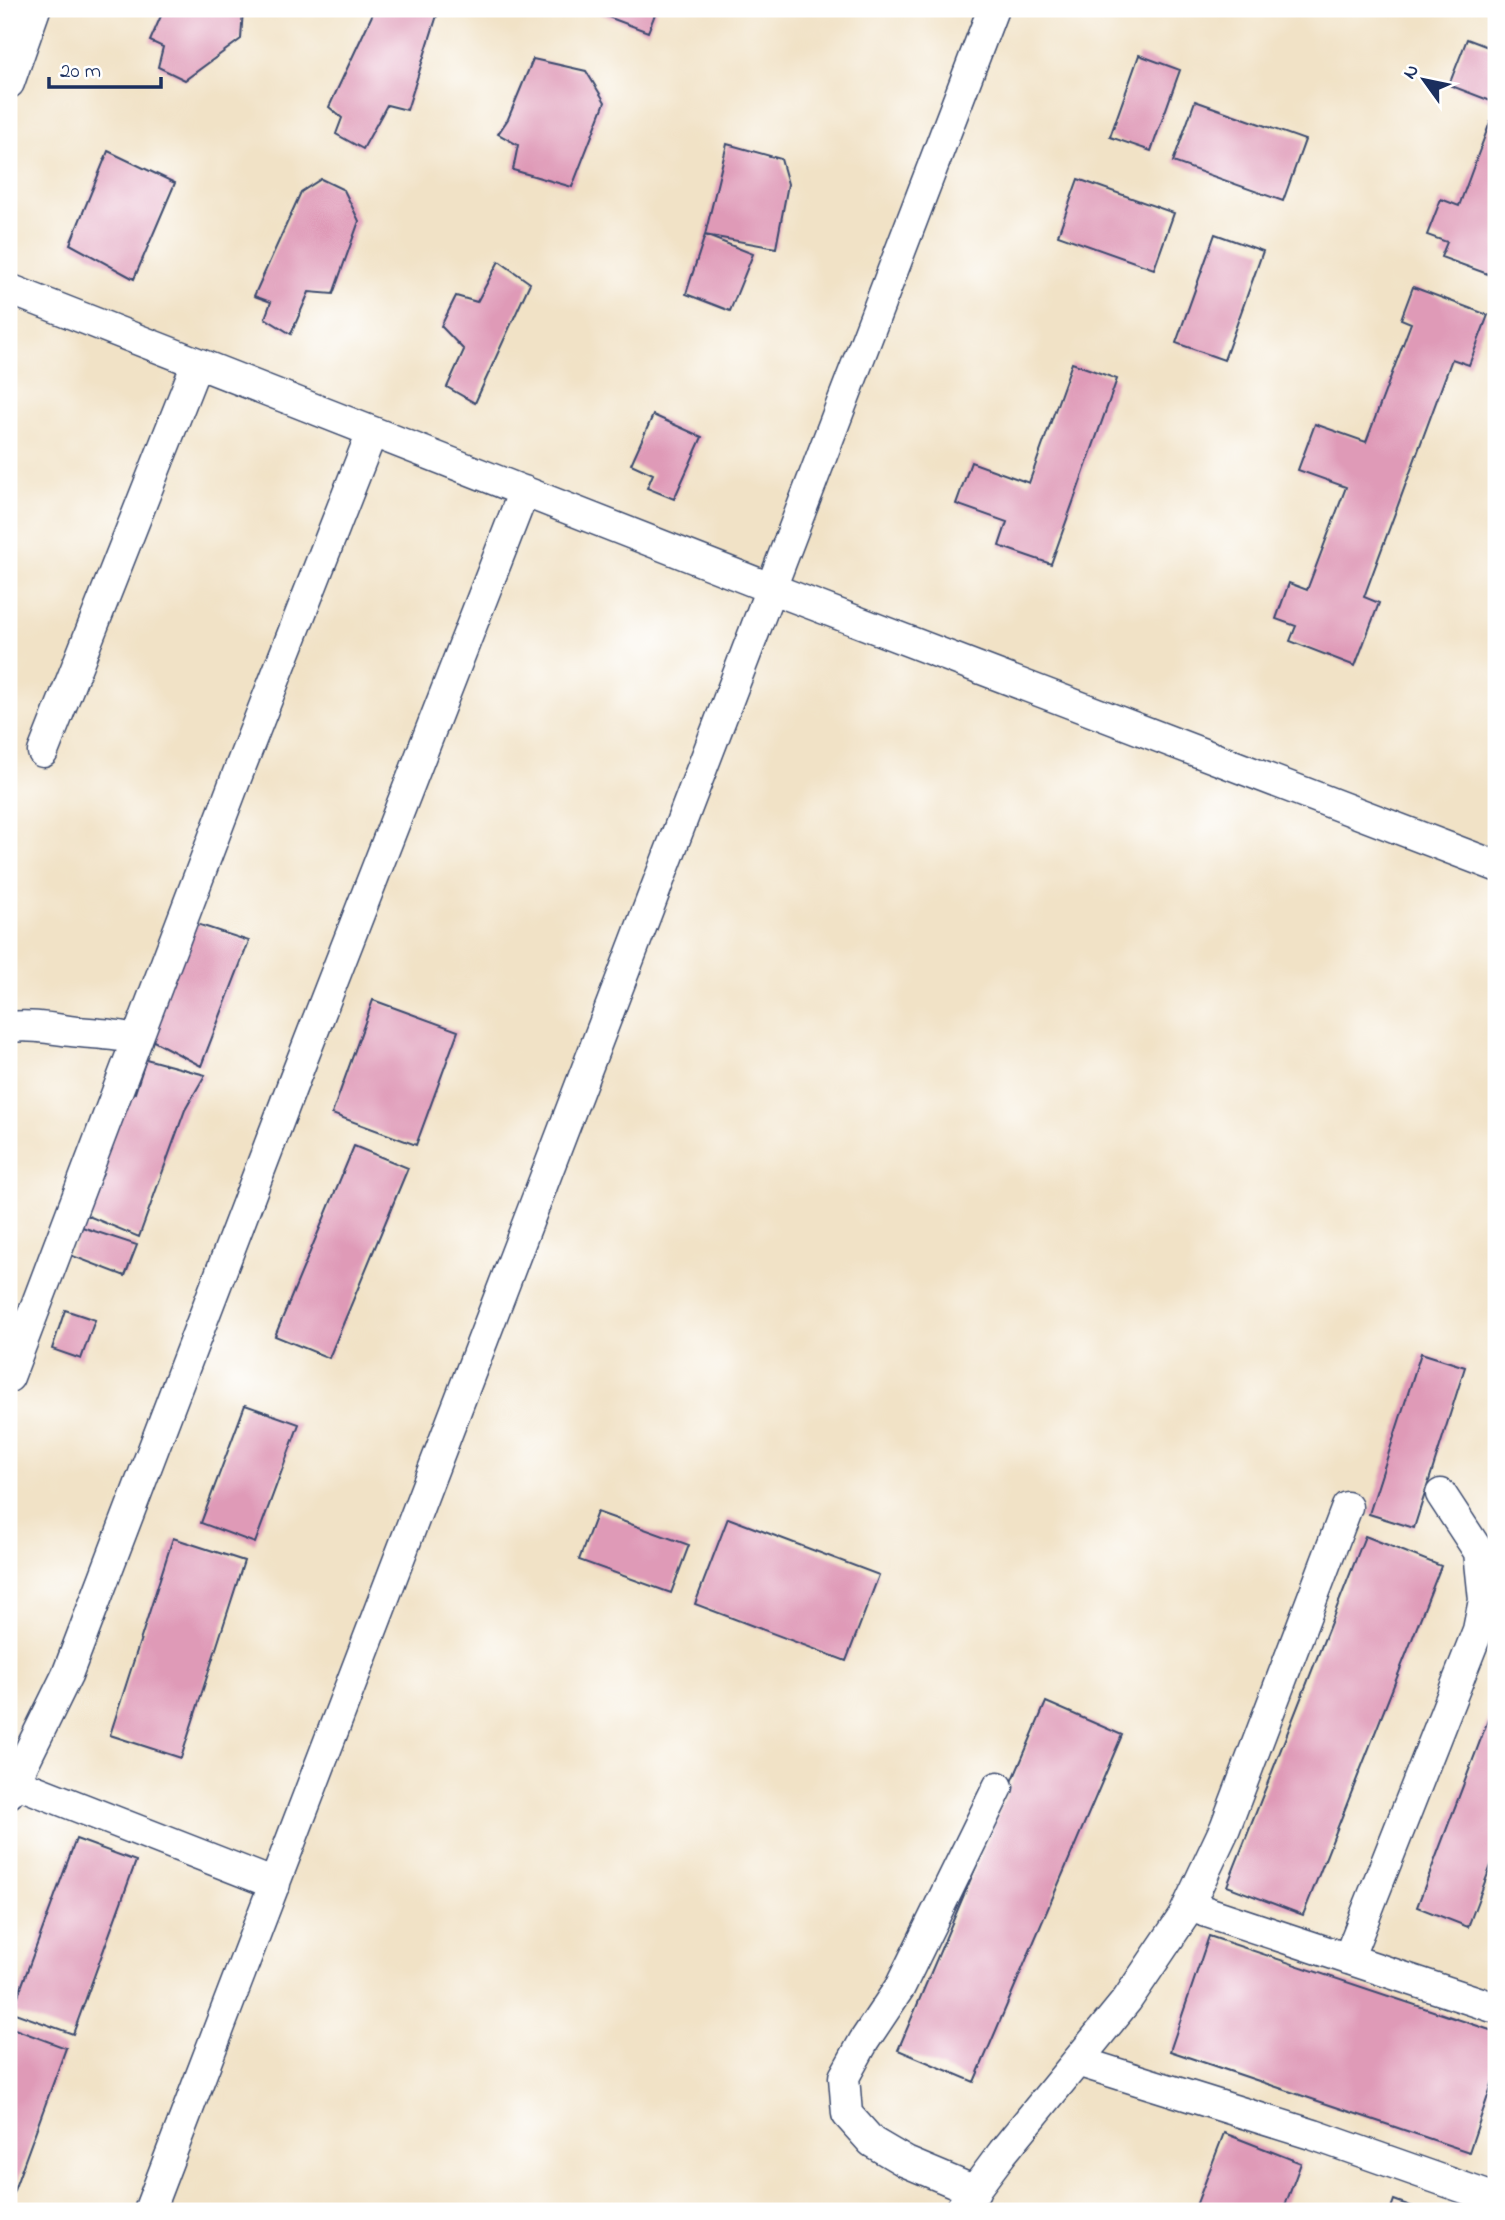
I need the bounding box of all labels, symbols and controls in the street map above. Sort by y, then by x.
scale bar [49,46,161,90]
north arrow [1390,46,1460,116]
text: 20 m [60,57,101,87]
text: N [1397,59,1427,85]

